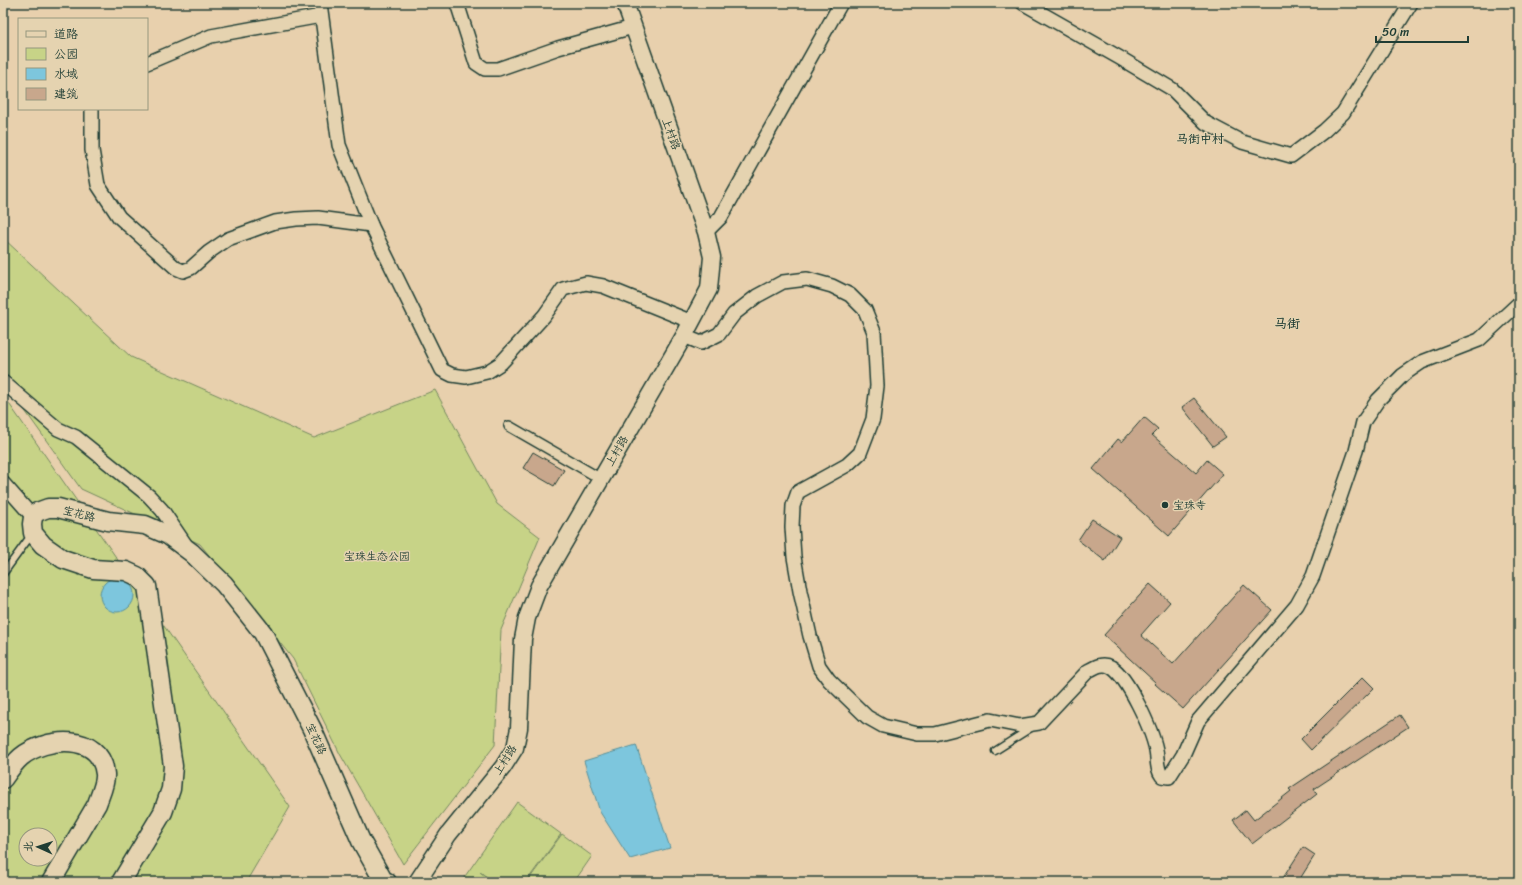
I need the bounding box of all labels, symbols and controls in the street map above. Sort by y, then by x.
legend [18,18,148,110]
scale bar [1376,18,1468,44]
text: 50 m [1382,21,1409,43]
text: 道路 [54,23,78,45]
text: 公园 [54,43,78,65]
text: 水域 [54,63,78,85]
text: 建筑 [54,83,78,105]
street label: 上村路 [656,115,686,153]
district label: 马街中村 [1176,128,1224,150]
district label: 马街 [1274,312,1301,335]
street label: 上村路 [601,432,633,470]
place label: 宝珠寺 [1173,496,1206,515]
marker: 宝珠寺 [1160,500,1170,510]
street label: 宝花路 [61,501,97,527]
park label: 宝珠生态公园 [344,547,410,566]
street label: 宝花路 [300,720,332,758]
street label: 上村路 [488,741,522,779]
north arrow [18,827,58,867]
text: 北 [19,841,38,852]

